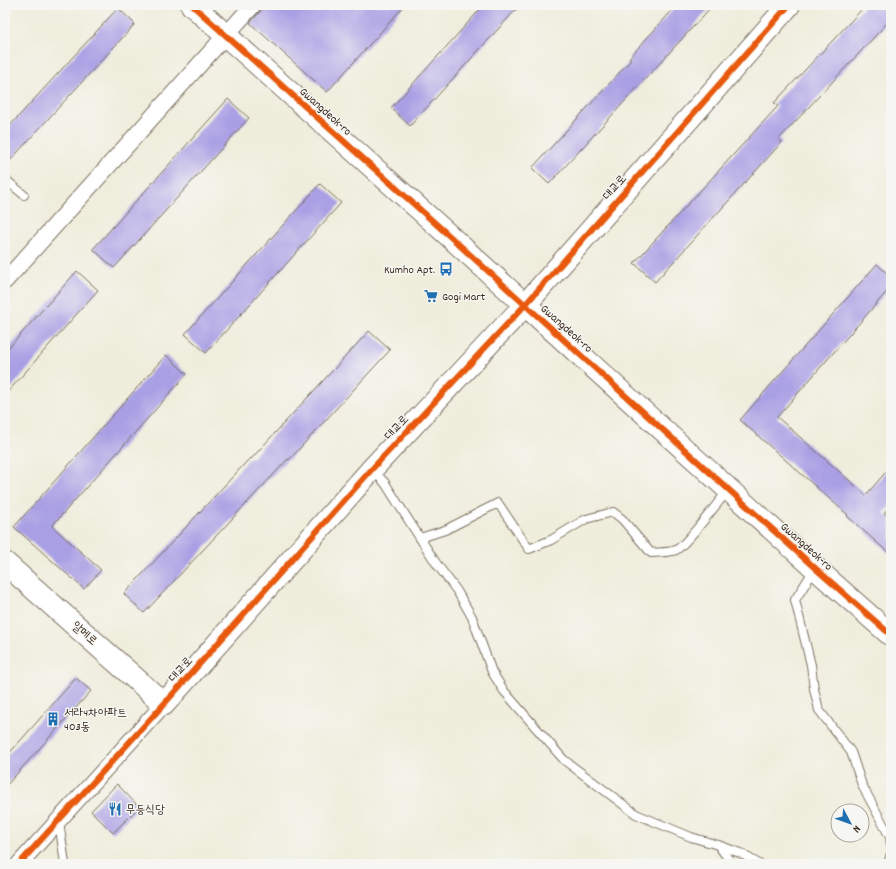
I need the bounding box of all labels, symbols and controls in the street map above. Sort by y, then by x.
street label: Gwangdeok-ro [295,84,355,140]
street label: 대교로 [599,171,631,204]
bus stop icon: Kumho Apt. [438,261,454,277]
place label: Kumho Apt. [384,262,435,279]
supermarket icon: Gogi Mart [423,288,439,304]
place label: Gogi Mart [442,289,486,306]
street label: Gwangdeok-ro [536,301,596,357]
street label: 대교로 [381,412,413,444]
street label: Gwangdeok-ro [776,519,836,575]
street label: 알메로 [68,618,101,650]
street label: 대교로 [165,654,197,686]
place label: 서라4차아파트 403동 [64,705,127,736]
building icon: 서라4차아파트 403동 [45,711,61,727]
restaurant icon: 무등식당 [107,801,123,817]
place label: 무등식당 [126,802,165,819]
north arrow [830,803,870,843]
text: N [848,821,864,836]

